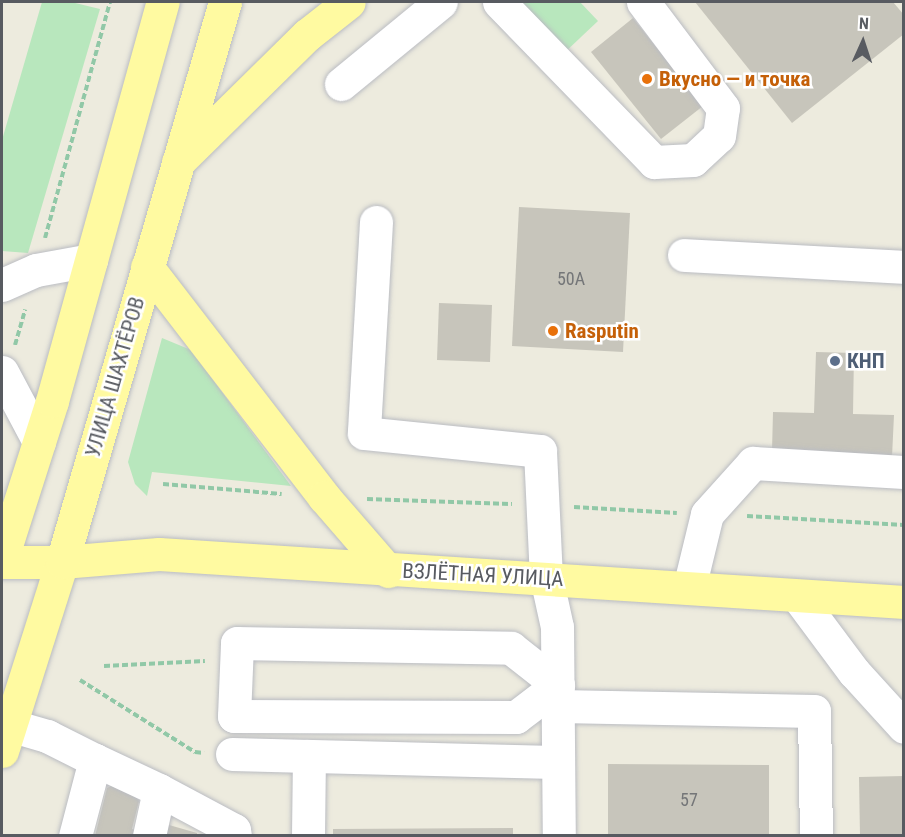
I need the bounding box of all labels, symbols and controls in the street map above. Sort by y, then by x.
north arrow [833,12,893,72]
text: N [859,14,869,33]
place label: Вкусно — и точка [659,66,811,92]
marker: Вкусно — и точка [640,72,654,86]
house number: 50А [557,268,585,290]
street label: УЛИЦА ШАХТЁРОВ [80,294,150,460]
place label: Rasputin [565,318,639,344]
marker: Rasputin [546,324,560,338]
place label: КНП [847,348,885,374]
marker: КНП [828,354,842,368]
street label: ВЗЛЁТНАЯ УЛИЦА [402,558,564,592]
house number: 57 [680,789,698,811]

